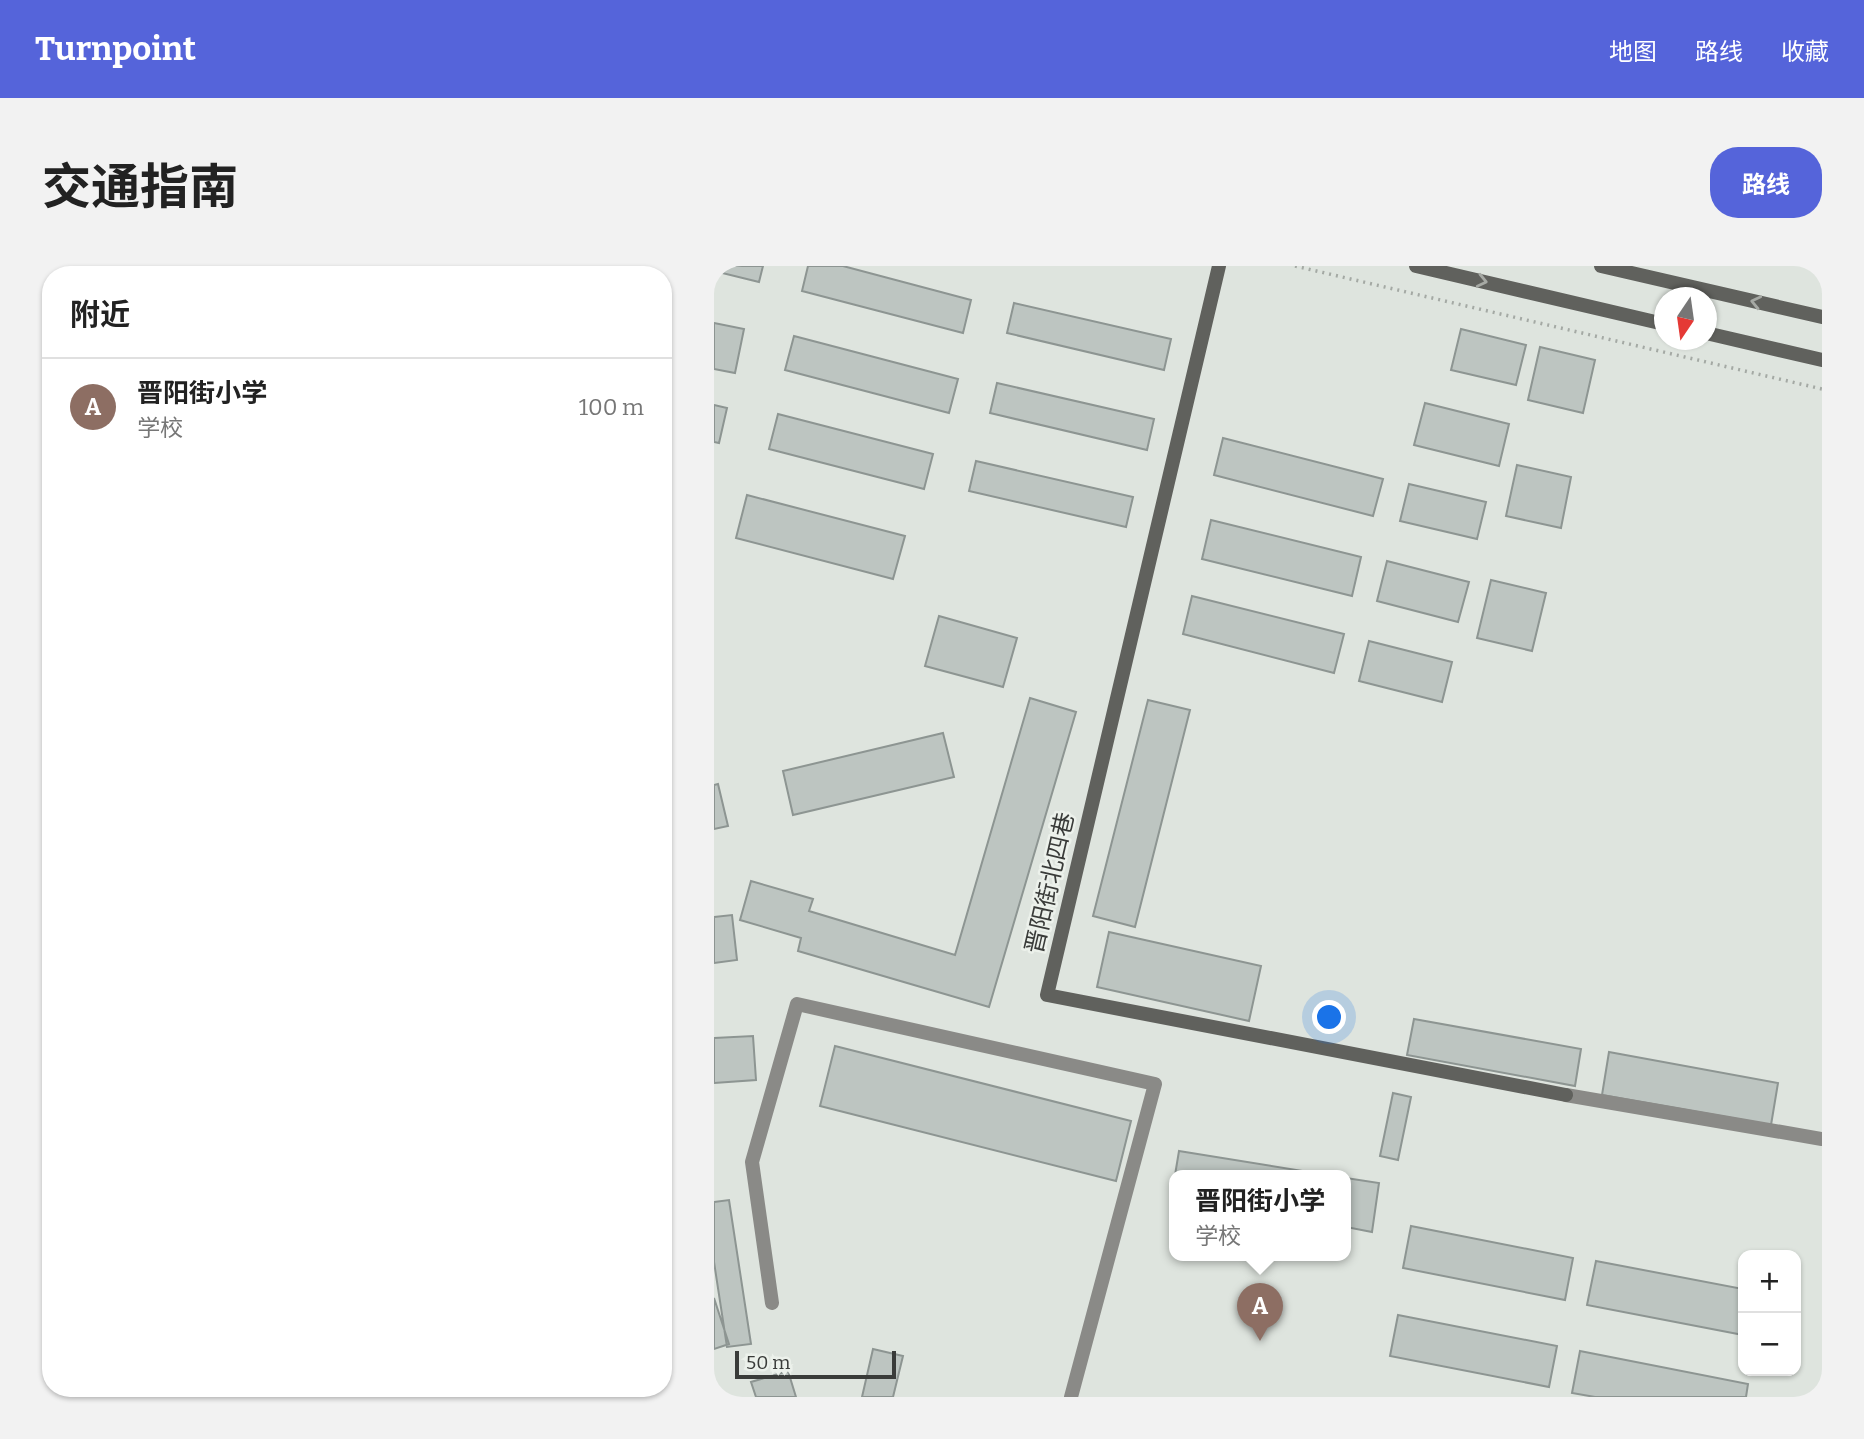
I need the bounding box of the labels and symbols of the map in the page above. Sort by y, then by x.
one-way arrow [1476,273,1488,288]
north arrow [1654,287,1717,350]
one-way arrow [1750,295,1762,310]
street label: 晋阳街北四巷 [1020,810,1080,956]
your location [1312,1000,1346,1034]
pin: A [1237,1283,1283,1341]
scale bar [735,1348,896,1380]

